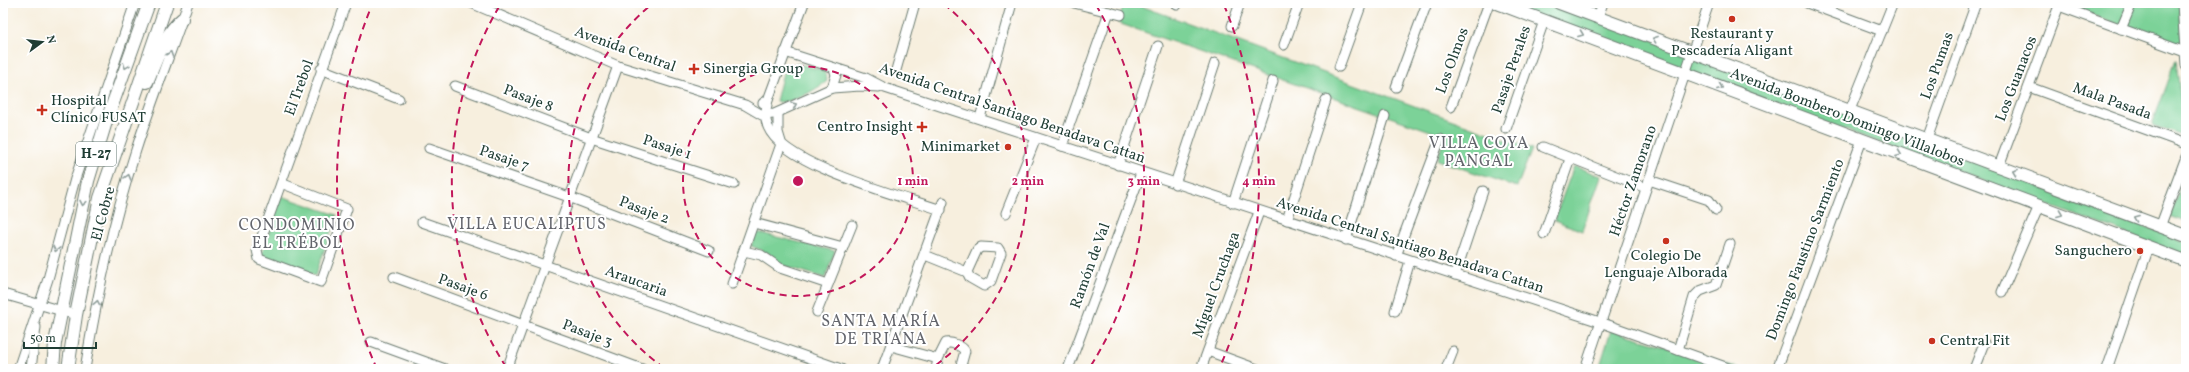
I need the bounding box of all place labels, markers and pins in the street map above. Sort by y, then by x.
marker: Restaurant y Pescadería Aligant [1727,14,1737,24]
place label: Restaurant y Pescadería Aligant [1671,24,1793,62]
place label: Sinergia Group [703,59,803,80]
marker: Sinergia Group [688,63,700,75]
place label: Hospital Clínico FUSAT [51,91,146,129]
marker: Hospital Clínico FUSAT [36,104,48,116]
place label: Centro Insight [818,117,913,138]
marker: Centro Insight [916,121,928,133]
place label: Minimarket [921,137,1000,158]
marker: Minimarket [1003,142,1013,152]
centre of rings [791,174,805,188]
marker: Colegio De Lenguaje Alborada [1661,236,1671,246]
place label: Sanguchero [2055,241,2132,262]
place label: Colegio De Lenguaje Alborada [1604,246,1728,284]
marker: Sanguchero [2135,246,2145,256]
place label: Central Fit [1940,331,2010,352]
marker: Central Fit [1927,336,1937,346]

